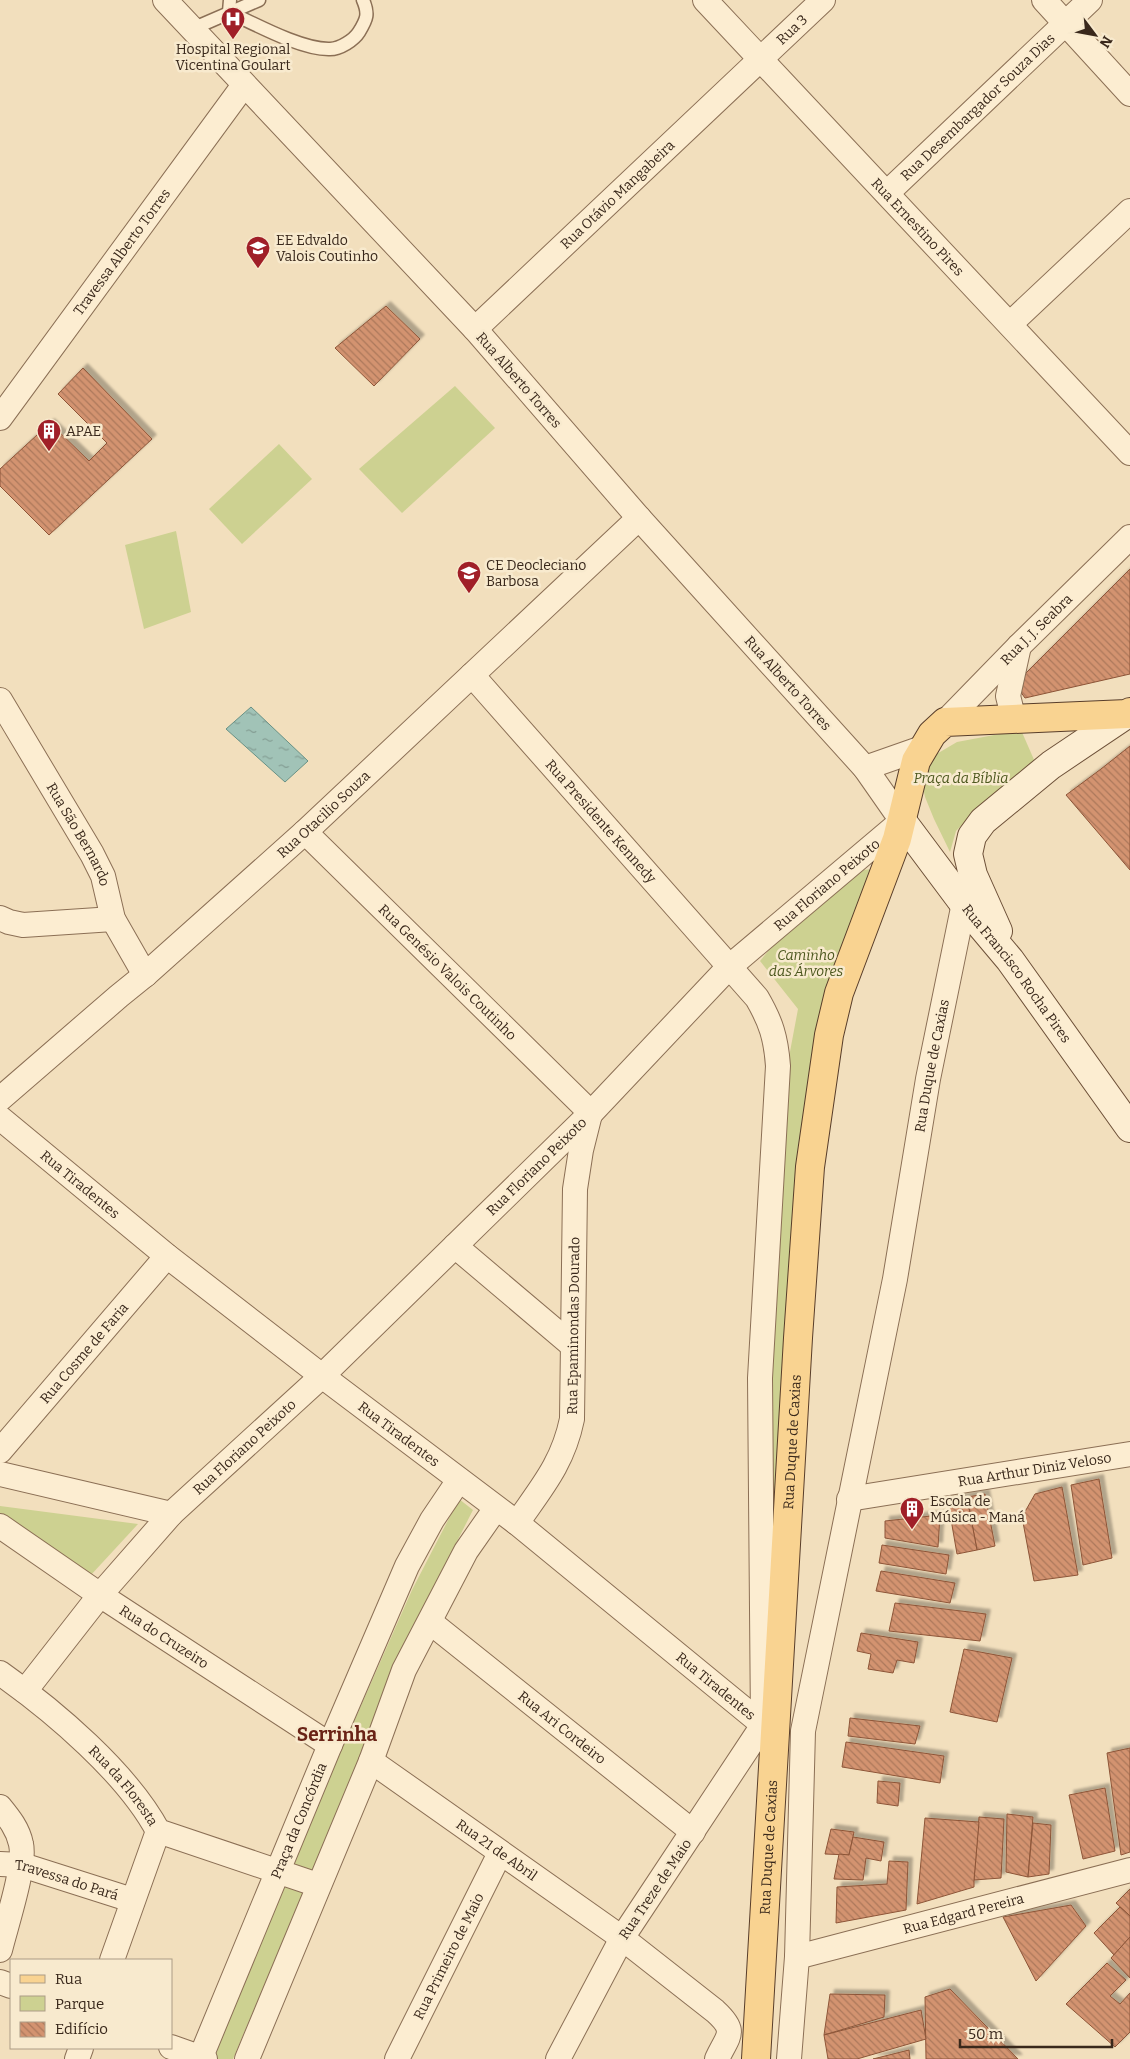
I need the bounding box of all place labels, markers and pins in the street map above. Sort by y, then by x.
hospital icon: Hospital Regional Vicentina Goulart [220,6,246,40]
place label: Hospital Regional Vicentina Goulart [175,41,291,74]
place label: EE Edvaldo Valois Coutinho [276,232,378,265]
school or university icon: EE Edvaldo Valois Coutinho [245,235,271,269]
building icon: APAE [36,418,62,452]
place label: APAE [66,423,101,440]
place label: CE Deocleciano Barbosa [486,557,586,590]
school or university icon: CE Deocleciano Barbosa [456,560,482,594]
place label: Escola de Música - Maná [930,1493,1025,1526]
building icon: Escola de Música - Maná [899,1496,925,1530]

